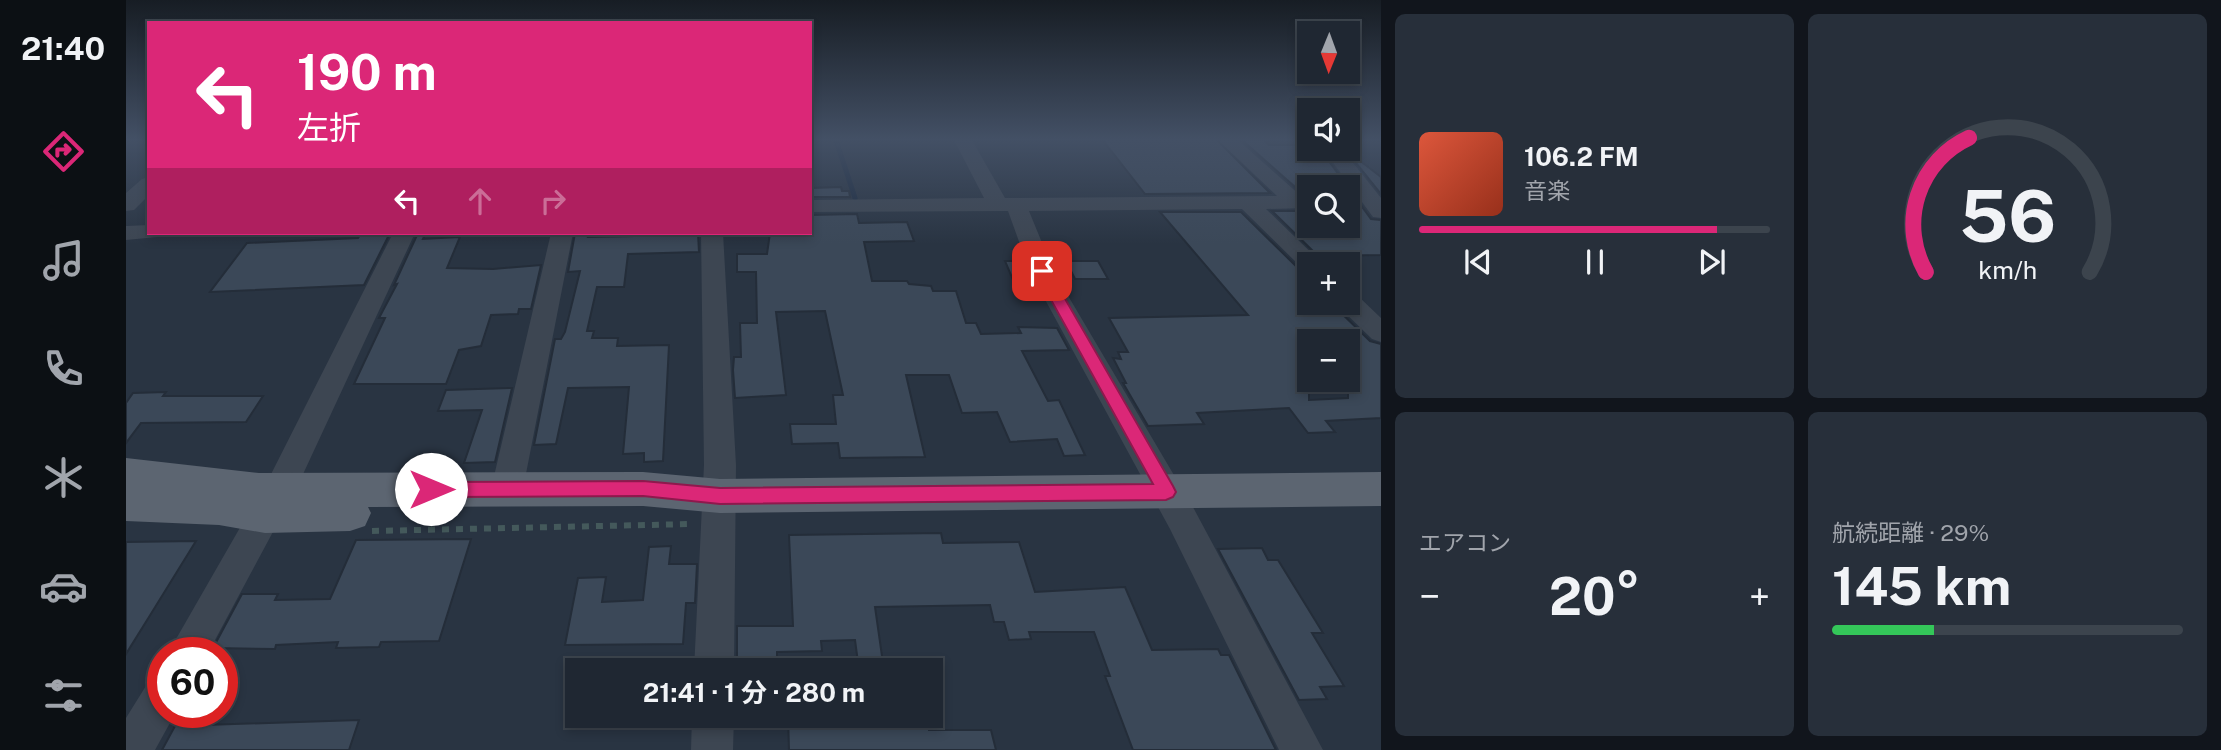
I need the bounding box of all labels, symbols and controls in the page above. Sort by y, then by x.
north arrow [1297,21,1360,84]
map controls [1297,21,1360,392]
text: 21:40 [21,30,105,67]
text: 190 m [297,43,437,101]
icon: left [182,49,273,140]
button: sound [1297,98,1360,161]
text: 左折 [297,109,361,146]
icon: directions [39,127,88,176]
text: 106.2 FM [1524,141,1639,172]
text: 56 [1959,174,2056,259]
button: search [1297,175,1360,238]
text: 音楽 [1524,177,1570,204]
icon: left [388,182,426,220]
icon: ahead [461,182,499,220]
icon: right [534,182,572,220]
icon: music [39,236,88,285]
pin [1012,241,1072,301]
icon: previous [1459,243,1497,281]
icon: pause [1576,243,1614,281]
icon: next [1693,243,1731,281]
icon: arrive [1023,252,1061,290]
button: + [1297,252,1360,315]
text: km/h [1978,255,2037,285]
button: − [1297,329,1360,392]
icon: phone [39,344,88,393]
position arrow [394,452,468,526]
icon: climate [39,453,88,502]
text: 航続距離 · 29% [1832,519,1989,546]
text: エアコン [1419,529,1511,556]
text: 145 km [1832,556,2011,617]
icon: car [39,562,88,611]
text: 20° [1549,566,1640,627]
text: − [1419,574,1440,619]
text: + [1749,574,1770,619]
speed limit sign: 60 [147,637,238,728]
icon: filters [39,671,88,720]
text: 21:41 · 1 分 · 280 m [643,677,865,708]

